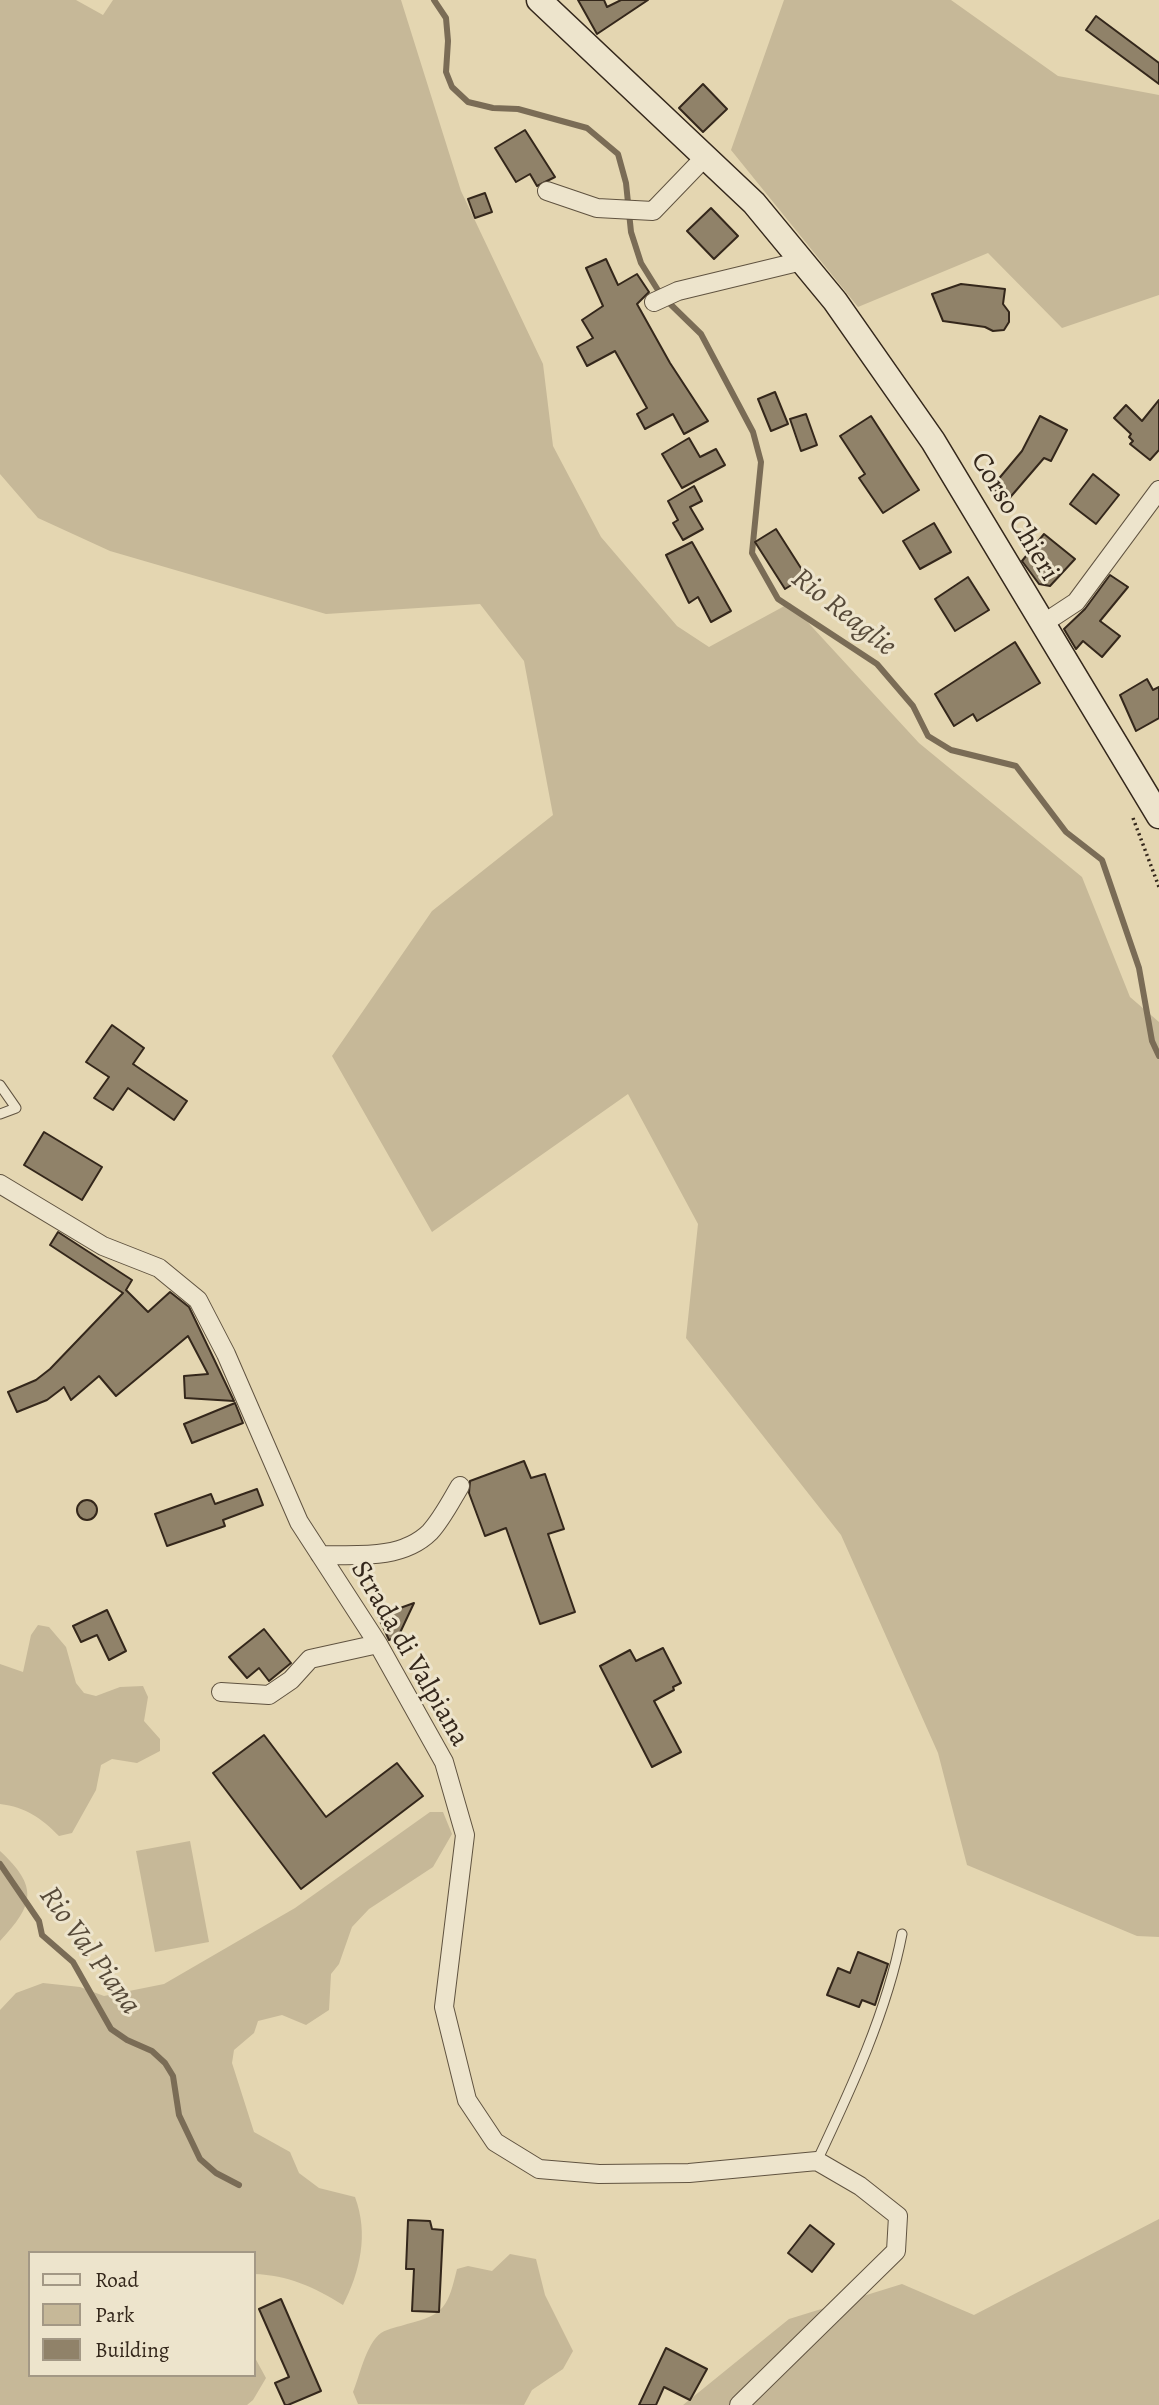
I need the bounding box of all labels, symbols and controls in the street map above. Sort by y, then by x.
street label: Corso Chieri [963,447,1065,587]
water label: Rio Reaglie [783,561,903,665]
street label: Strada di Valpiana [342,1555,476,1753]
water label: Rio Val Piana [30,1880,148,2022]
legend [28,2251,256,2377]
text: Road [95,2266,139,2294]
text: Park [95,2301,134,2329]
text: Building [95,2336,169,2364]

